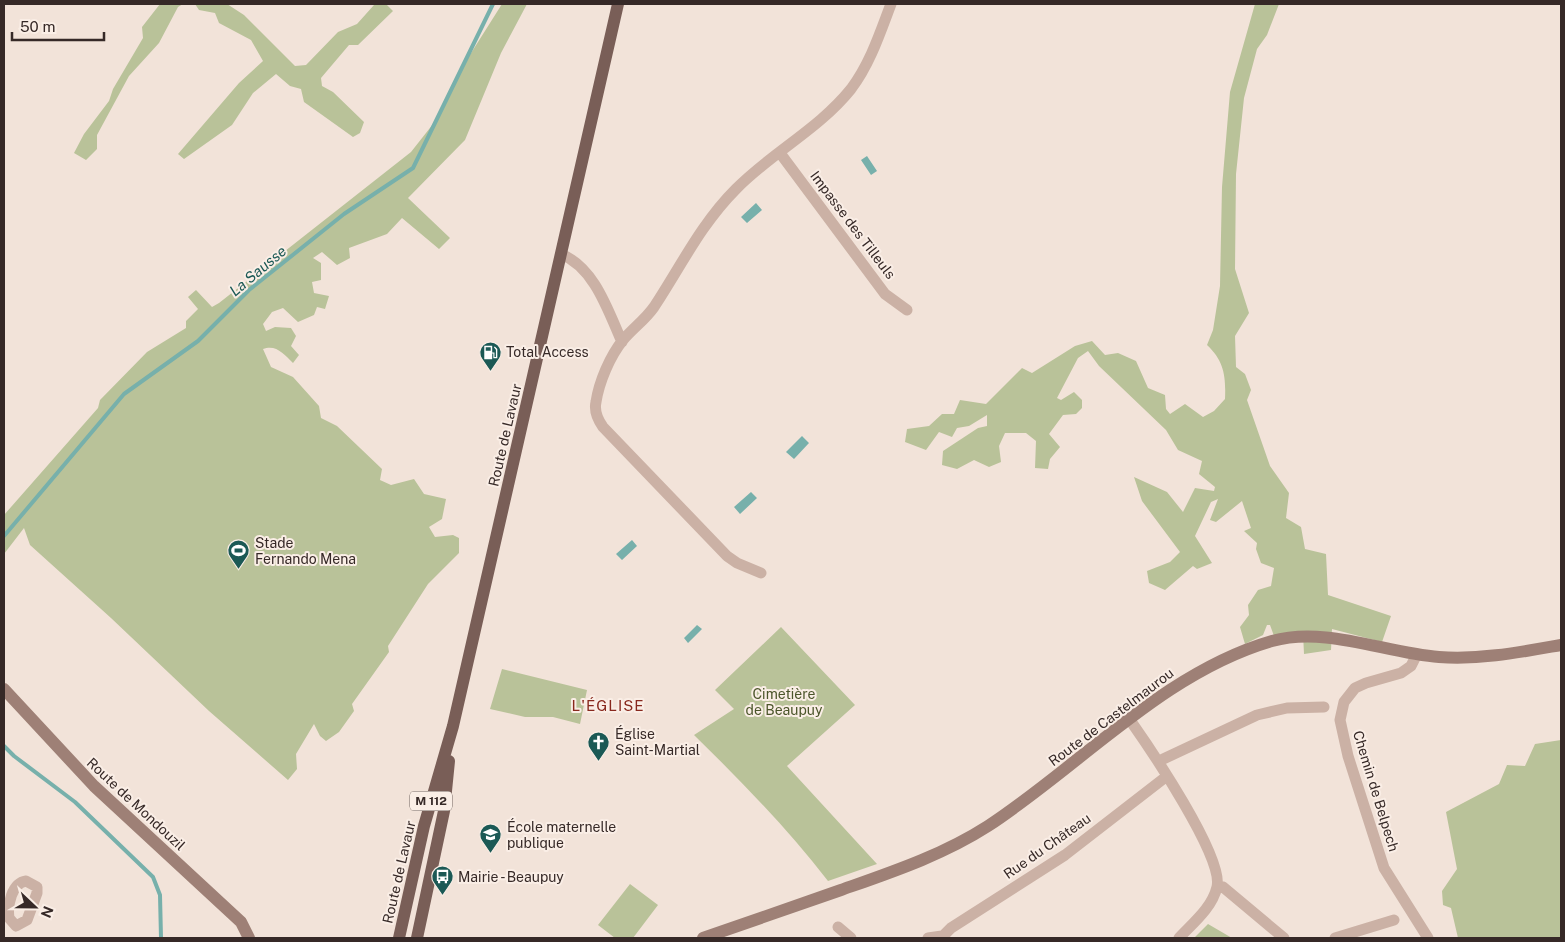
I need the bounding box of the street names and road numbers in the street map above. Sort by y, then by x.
street label: Impasse des Tilleuls [807,168,899,282]
street label: Route de Lavaur [485,382,525,488]
street label: Route de Castelmaurou [1045,665,1177,769]
street label: Chemin de Belpech [1350,729,1402,853]
street label: Route de Mondouzil [84,754,188,854]
road number: M 112 [410,791,452,810]
street label: Rue du Château [1000,810,1094,882]
street label: Route de Lavaur [379,819,419,925]

